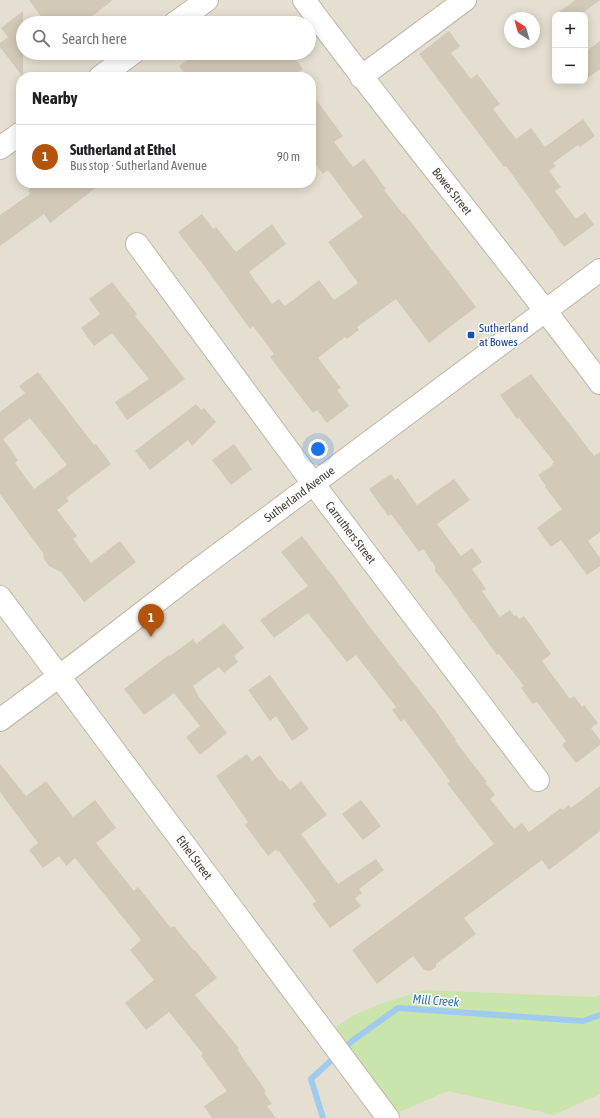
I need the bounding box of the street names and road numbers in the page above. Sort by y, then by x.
street label: Bowes Street [429,165,475,218]
street label: Sutherland Avenue [261,463,337,525]
street label: Carruthers Street [322,499,379,567]
street label: Ethel Street [173,833,215,883]

